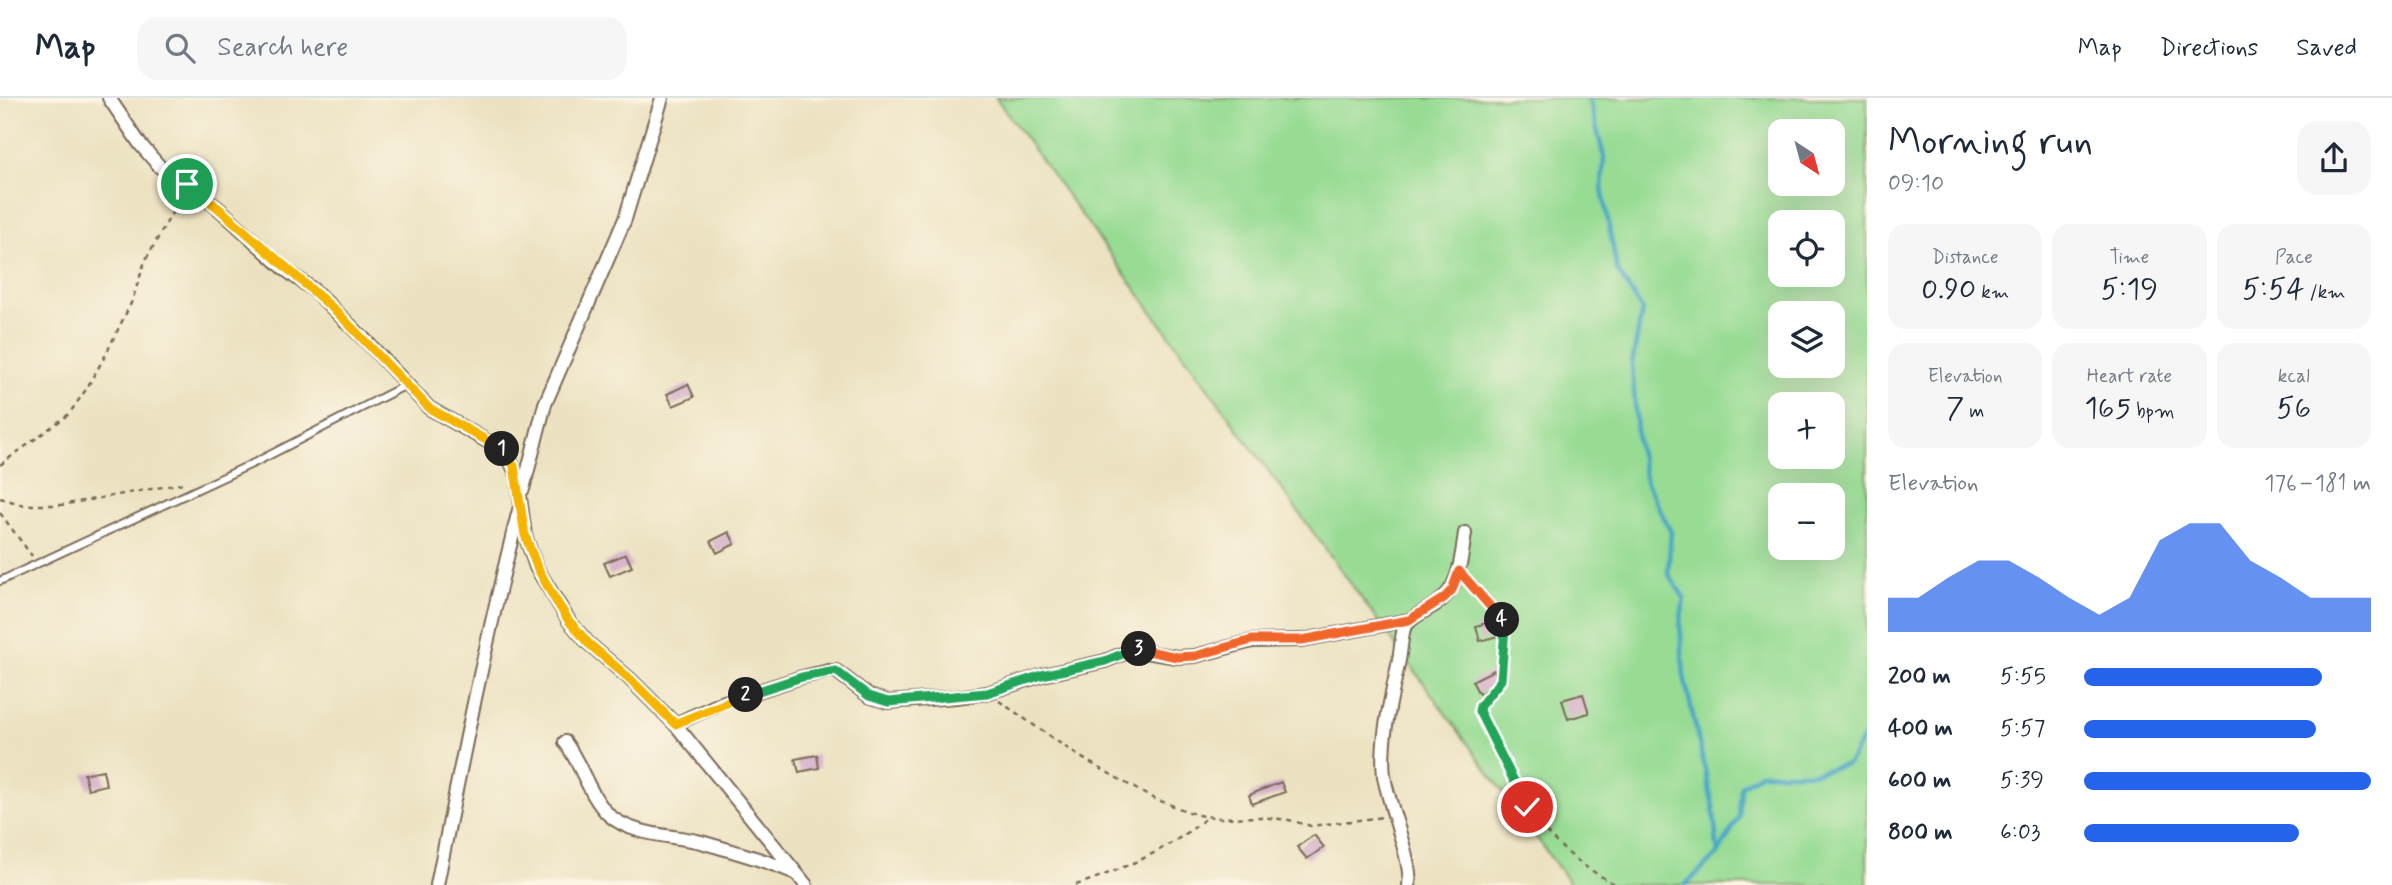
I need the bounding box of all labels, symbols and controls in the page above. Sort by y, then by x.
search box [137,17,627,80]
text: Map [35,26,95,70]
icon: search [161,29,199,67]
text: Search here [217,31,348,65]
text: Map [2078,33,2122,64]
text: Directions [2160,33,2258,64]
text: Saved [2296,33,2357,64]
text: Morning run [1888,118,2093,167]
north arrow [1768,119,1844,196]
map controls [1768,119,1845,560]
button: share [2297,121,2371,195]
pin [157,154,217,214]
icon: arrive [168,165,206,203]
text: 09:10 [1888,169,1944,199]
button: locate [1768,210,1845,287]
text: Distance [1932,245,1999,270]
text: Time [2110,245,2149,270]
text: Pace [2275,245,2313,270]
text: 0.90 [1921,270,1976,309]
text: 5:19 [2101,270,2158,309]
text: 5:54 [2242,270,2304,309]
text: km [1976,280,2009,305]
text: /km [2304,280,2346,305]
button: layers [1768,301,1845,378]
text: Elevation [1928,364,2003,389]
text: Heart rate [2087,364,2172,389]
text: kcal [2278,364,2310,389]
text: 7 [1946,389,1964,428]
text: 165 [2084,389,2131,428]
text: 56 [2277,389,2311,428]
button: + [1768,392,1845,469]
text: m [1964,399,1984,424]
text: bpm [2131,399,2175,424]
pin: 1 [484,432,520,466]
text: 1 [497,436,506,461]
text: Elevation [1888,469,1979,499]
text: 176–181 m [2264,469,2371,499]
button: − [1768,483,1845,560]
pin: 4 [1484,602,1520,638]
text: 4 [1496,607,1507,632]
pin: 3 [1122,632,1156,666]
text: 3 [1134,636,1143,661]
text: 200 m [1888,662,1951,692]
text: 5:55 [2000,662,2046,692]
pin: 2 [728,678,764,712]
text: 2 [741,682,750,707]
text: 400 m [1888,714,1953,744]
text: 5:57 [2000,714,2045,744]
text: 600 m [1888,766,1951,796]
text: 5:39 [2000,766,2044,796]
pin [1497,777,1557,837]
icon: check [1508,788,1546,826]
text: 800 m [1888,818,1952,848]
text: 6:03 [2000,818,2041,848]

